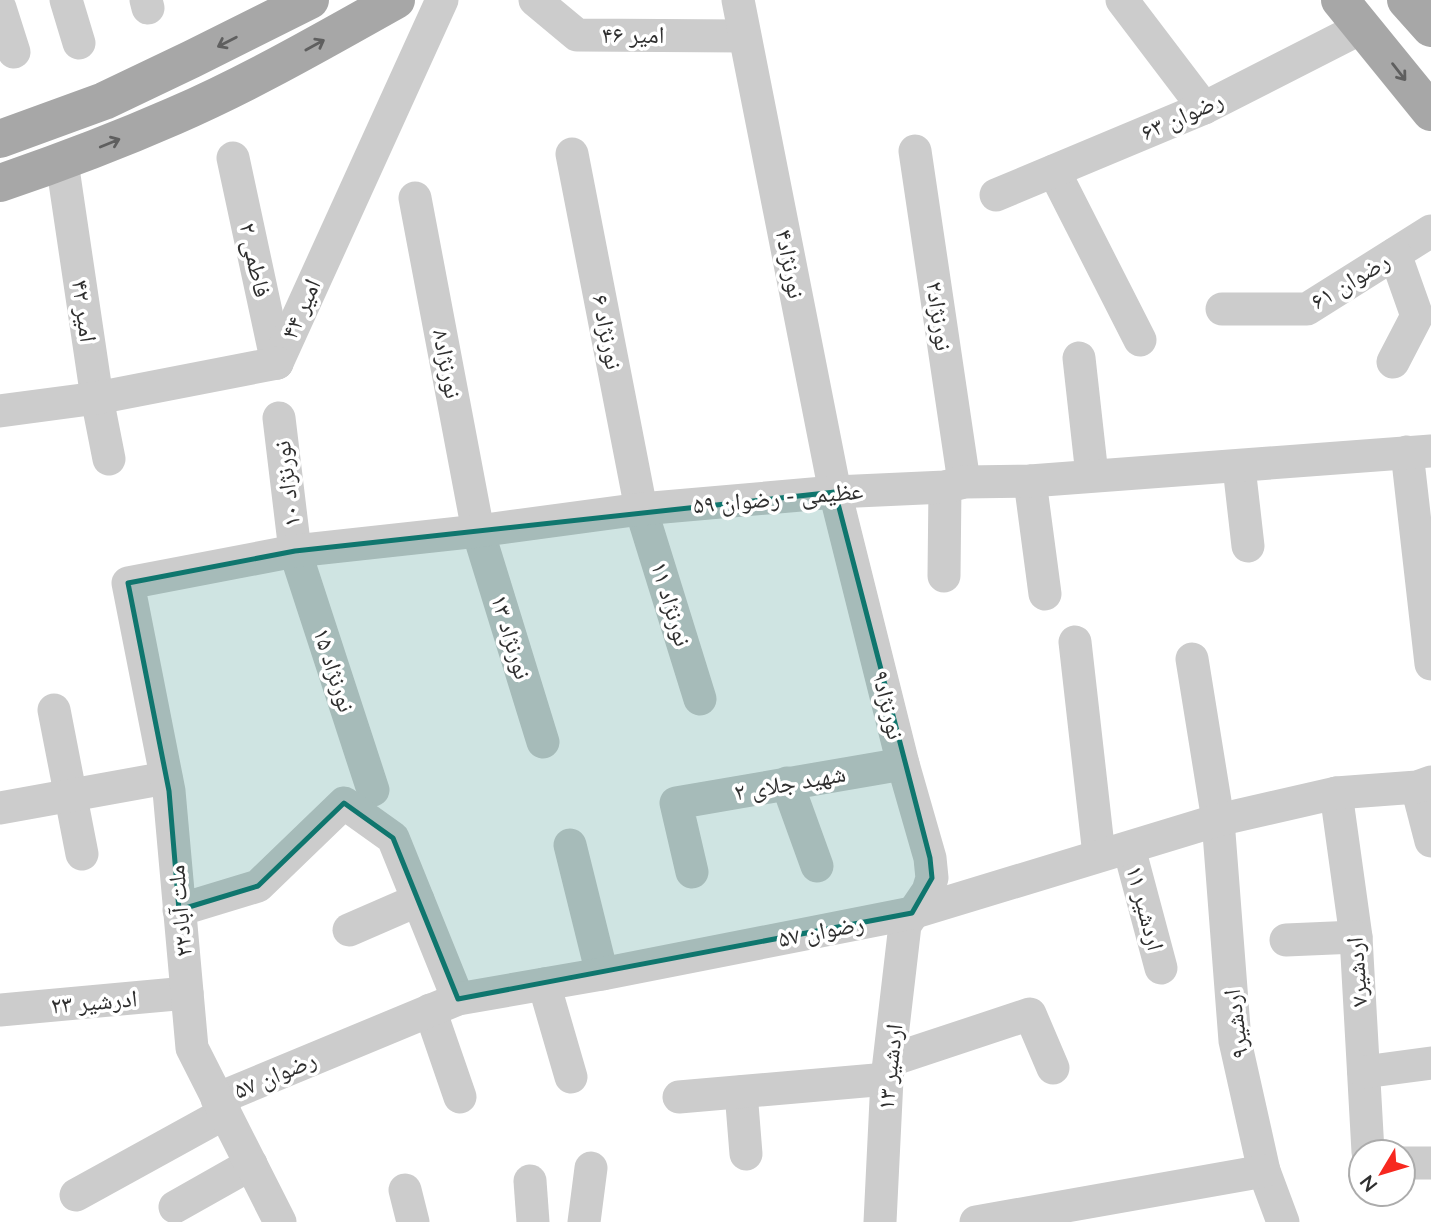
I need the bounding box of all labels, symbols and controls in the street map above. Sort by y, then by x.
street label: امیر ۴۶ [602,19,664,48]
one-way arrow [217,35,238,49]
one-way arrow [305,38,325,52]
one-way arrow [1391,62,1406,81]
street label: رضوان ۶۳ [1136,84,1227,146]
one-way arrow [99,135,120,148]
street label: فاطمی ۲ [233,220,278,300]
street label: نورنژاد۴ [771,227,812,301]
street label: رضوان ۶۱ [1305,245,1394,315]
street label: امیر ۴۴ [274,274,326,343]
street label: امیر ۴۲ [66,278,104,344]
street label: نورنژاد۲ [921,279,960,352]
street label: نورنژاد ۶ [587,292,630,372]
street label: نورنژاد۸ [428,327,469,401]
street label: نورنژاد ۱۰ [266,439,305,529]
street label: عظیمی - رضوان ۵۹ [692,475,864,519]
street label: نورنژاد ۱۱ [646,558,699,649]
street label: نورنژاد ۱۳ [486,591,539,682]
street label: نورنژاد ۱۵ [308,624,363,715]
street label: نورنژاد۹ [867,667,912,742]
street label: شهید جلای ۲ [732,757,848,807]
street label: اردشیر ۱۱ [1121,862,1172,953]
street label: ملت آباد۲۲ [160,864,198,958]
street label: رضوان ۵۷ [775,907,866,953]
street label: اردشیر۷ [1339,936,1373,1008]
street label: ادرشیر ۲۳ [49,982,138,1019]
street label: اردشیر۹ [1216,988,1254,1061]
street label: اردشیر ۱۳ [870,1022,908,1112]
street label: رضوان ۵۷ [229,1043,320,1105]
north arrow [1347,1138,1417,1208]
text: N [1355,1171,1382,1197]

